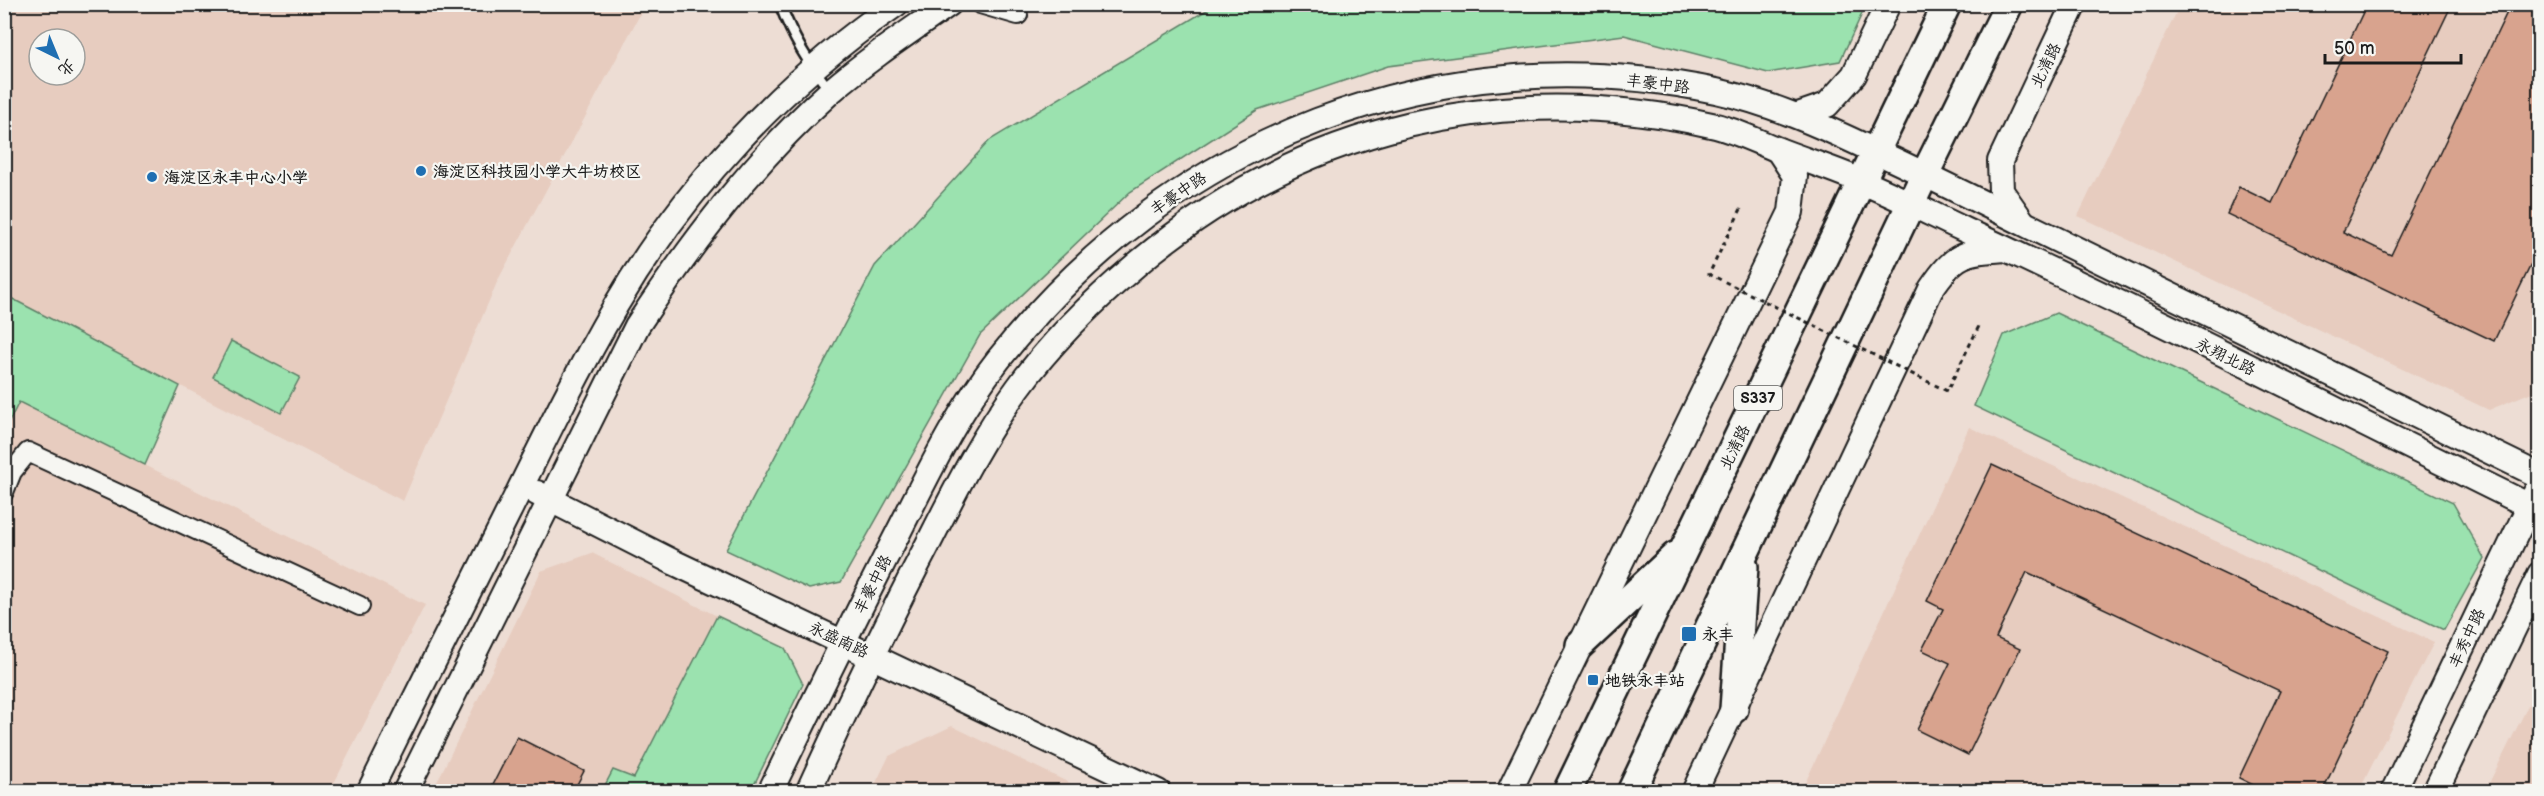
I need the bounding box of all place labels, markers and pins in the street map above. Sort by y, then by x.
place label: 海淀区科技园小学大牛坊校区 [433,163,641,182]
marker: 海淀区科技园小学大牛坊校区 [414,164,428,178]
place label: 海淀区永丰中心小学 [164,169,308,188]
marker: 海淀区永丰中心小学 [145,170,159,184]
marker: 永丰 [1680,625,1698,643]
place label: 永丰 [1702,626,1734,645]
place label: 地铁永丰站 [1605,672,1685,691]
marker: 地铁永丰站 [1586,673,1600,687]

